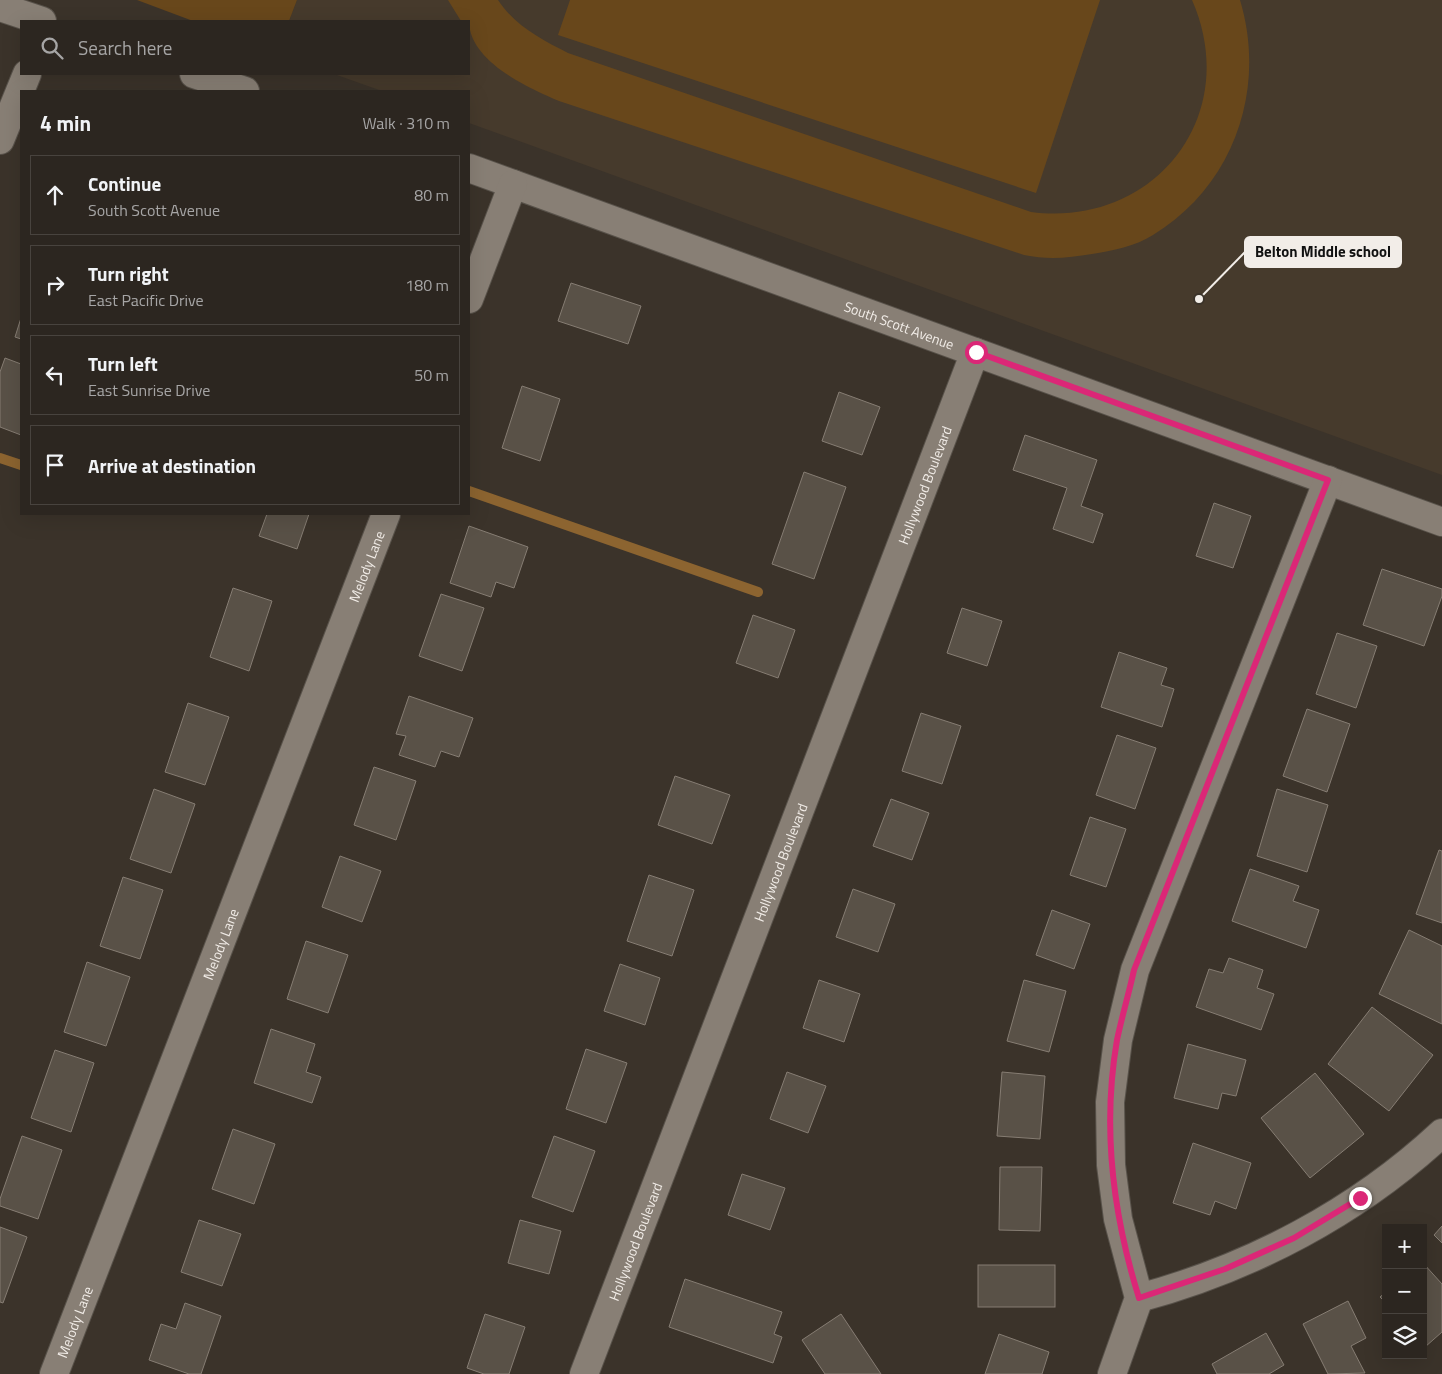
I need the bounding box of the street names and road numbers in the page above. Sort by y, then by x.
street label: South Scott Avenue [841,295,957,354]
street label: Hollywood Boulevard [892,423,956,547]
street label: Melody Lane [343,527,389,605]
street label: Hollywood Boulevard [748,800,812,924]
street label: Melody Lane [197,905,243,983]
street label: Hollywood Boulevard [603,1179,667,1304]
street label: Melody Lane [51,1283,97,1361]

